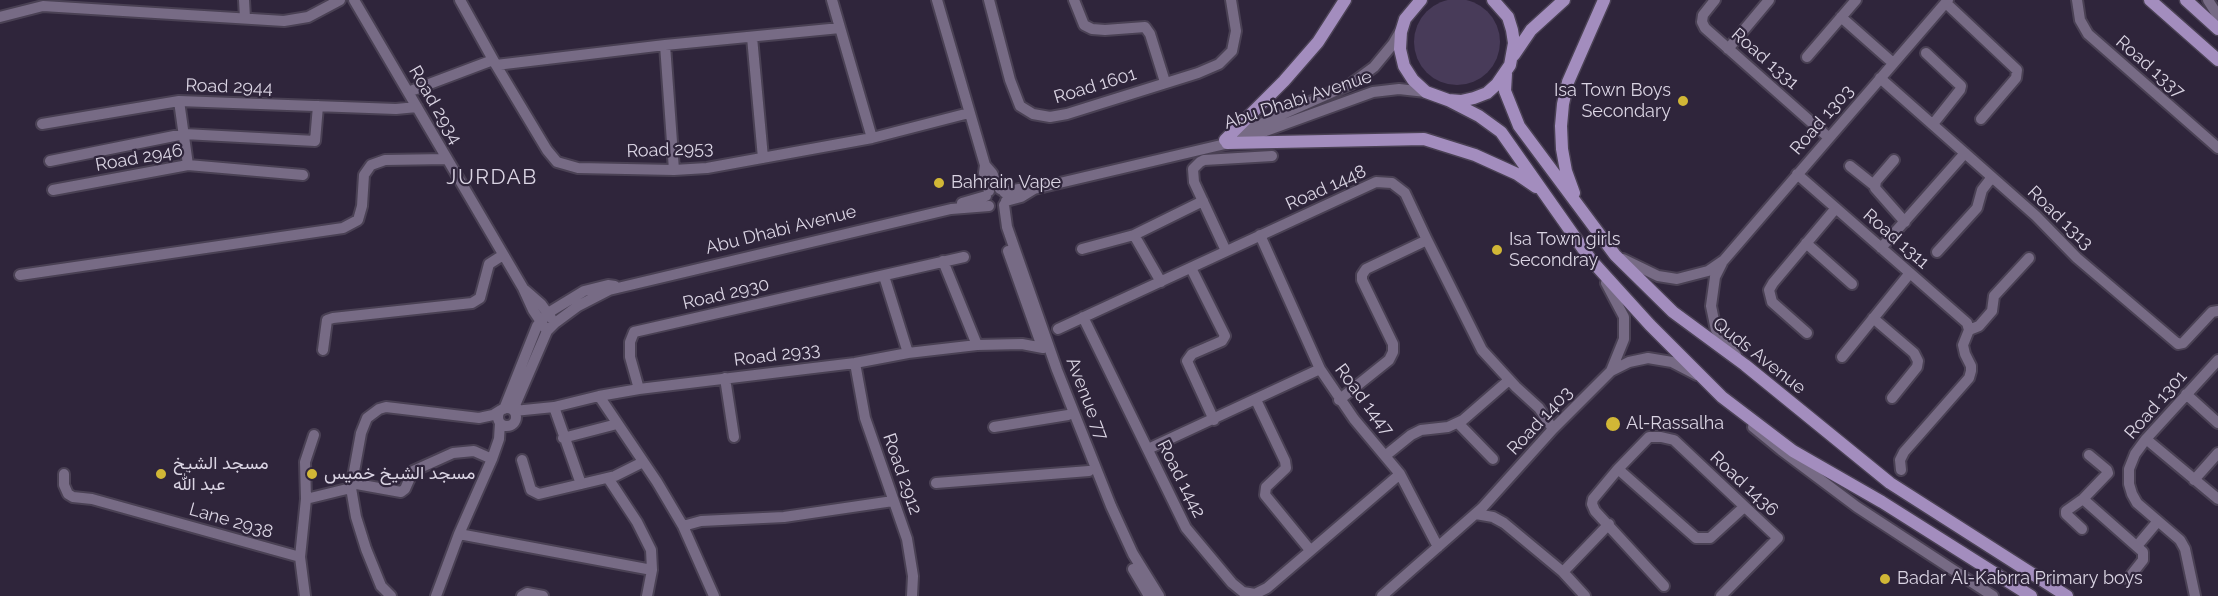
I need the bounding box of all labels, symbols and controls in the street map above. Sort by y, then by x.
street label: Road 1331 [1727,24,1803,94]
street label: Road 1337 [2111,31,2189,103]
street label: Road 2934 [404,62,466,148]
street label: Road 1601 [1051,63,1139,109]
street label: Abu Dhabi Avenue [1221,66,1375,134]
street label: Road 2944 [185,75,273,99]
place label: Isa Town Boys Secondary [1554,80,1671,122]
street label: Road 1303 [1786,81,1858,159]
marker: Isa Town Boys Secondary [1676,94,1690,108]
street label: Road 2953 [626,138,714,162]
street label: Road 2946 [94,140,184,176]
street label: Road 1448 [1282,161,1370,215]
district label: JURDAB [446,165,538,191]
place label: Bahrain Vape [951,172,1061,194]
marker: Bahrain Vape [932,176,946,190]
street label: Road 1313 [2023,182,2097,254]
street label: Abu Dhabi Avenue [703,201,859,259]
street label: Road 1311 [1859,204,1933,274]
place label: Isa Town girls Secondray [1509,229,1620,272]
marker: Isa Town girls Secondray [1490,243,1504,257]
street label: Road 2930 [681,274,771,314]
street label: Quds Avenue [1708,313,1810,399]
street label: Road 2933 [733,339,821,371]
street label: Avenue 77 [1061,355,1113,443]
street label: Road 1447 [1330,360,1398,440]
street label: Road 1301 [2120,366,2192,444]
street label: Road 1403 [1503,382,1577,460]
place label: Al-Rassalha [1626,413,1724,435]
marker: Al-Rassalha [1604,415,1622,433]
street label: Road 2912 [878,430,926,518]
street label: Road 1442 [1152,436,1210,522]
street label: Road 1436 [1705,447,1783,521]
place label: مسجد الشيخ عبد الله [173,453,269,496]
place label: مسجد الشيخ خميس [324,463,475,485]
marker: مسجد الشيخ عبد الله [154,467,168,481]
marker: مسجد الشيخ خميس [305,467,319,481]
street label: Lane 2938 [187,499,275,543]
place label: Badar Al-Kabrra Primary boys [1897,568,2143,590]
marker: Badar Al-Kabrra Primary boys [1878,572,1892,586]

